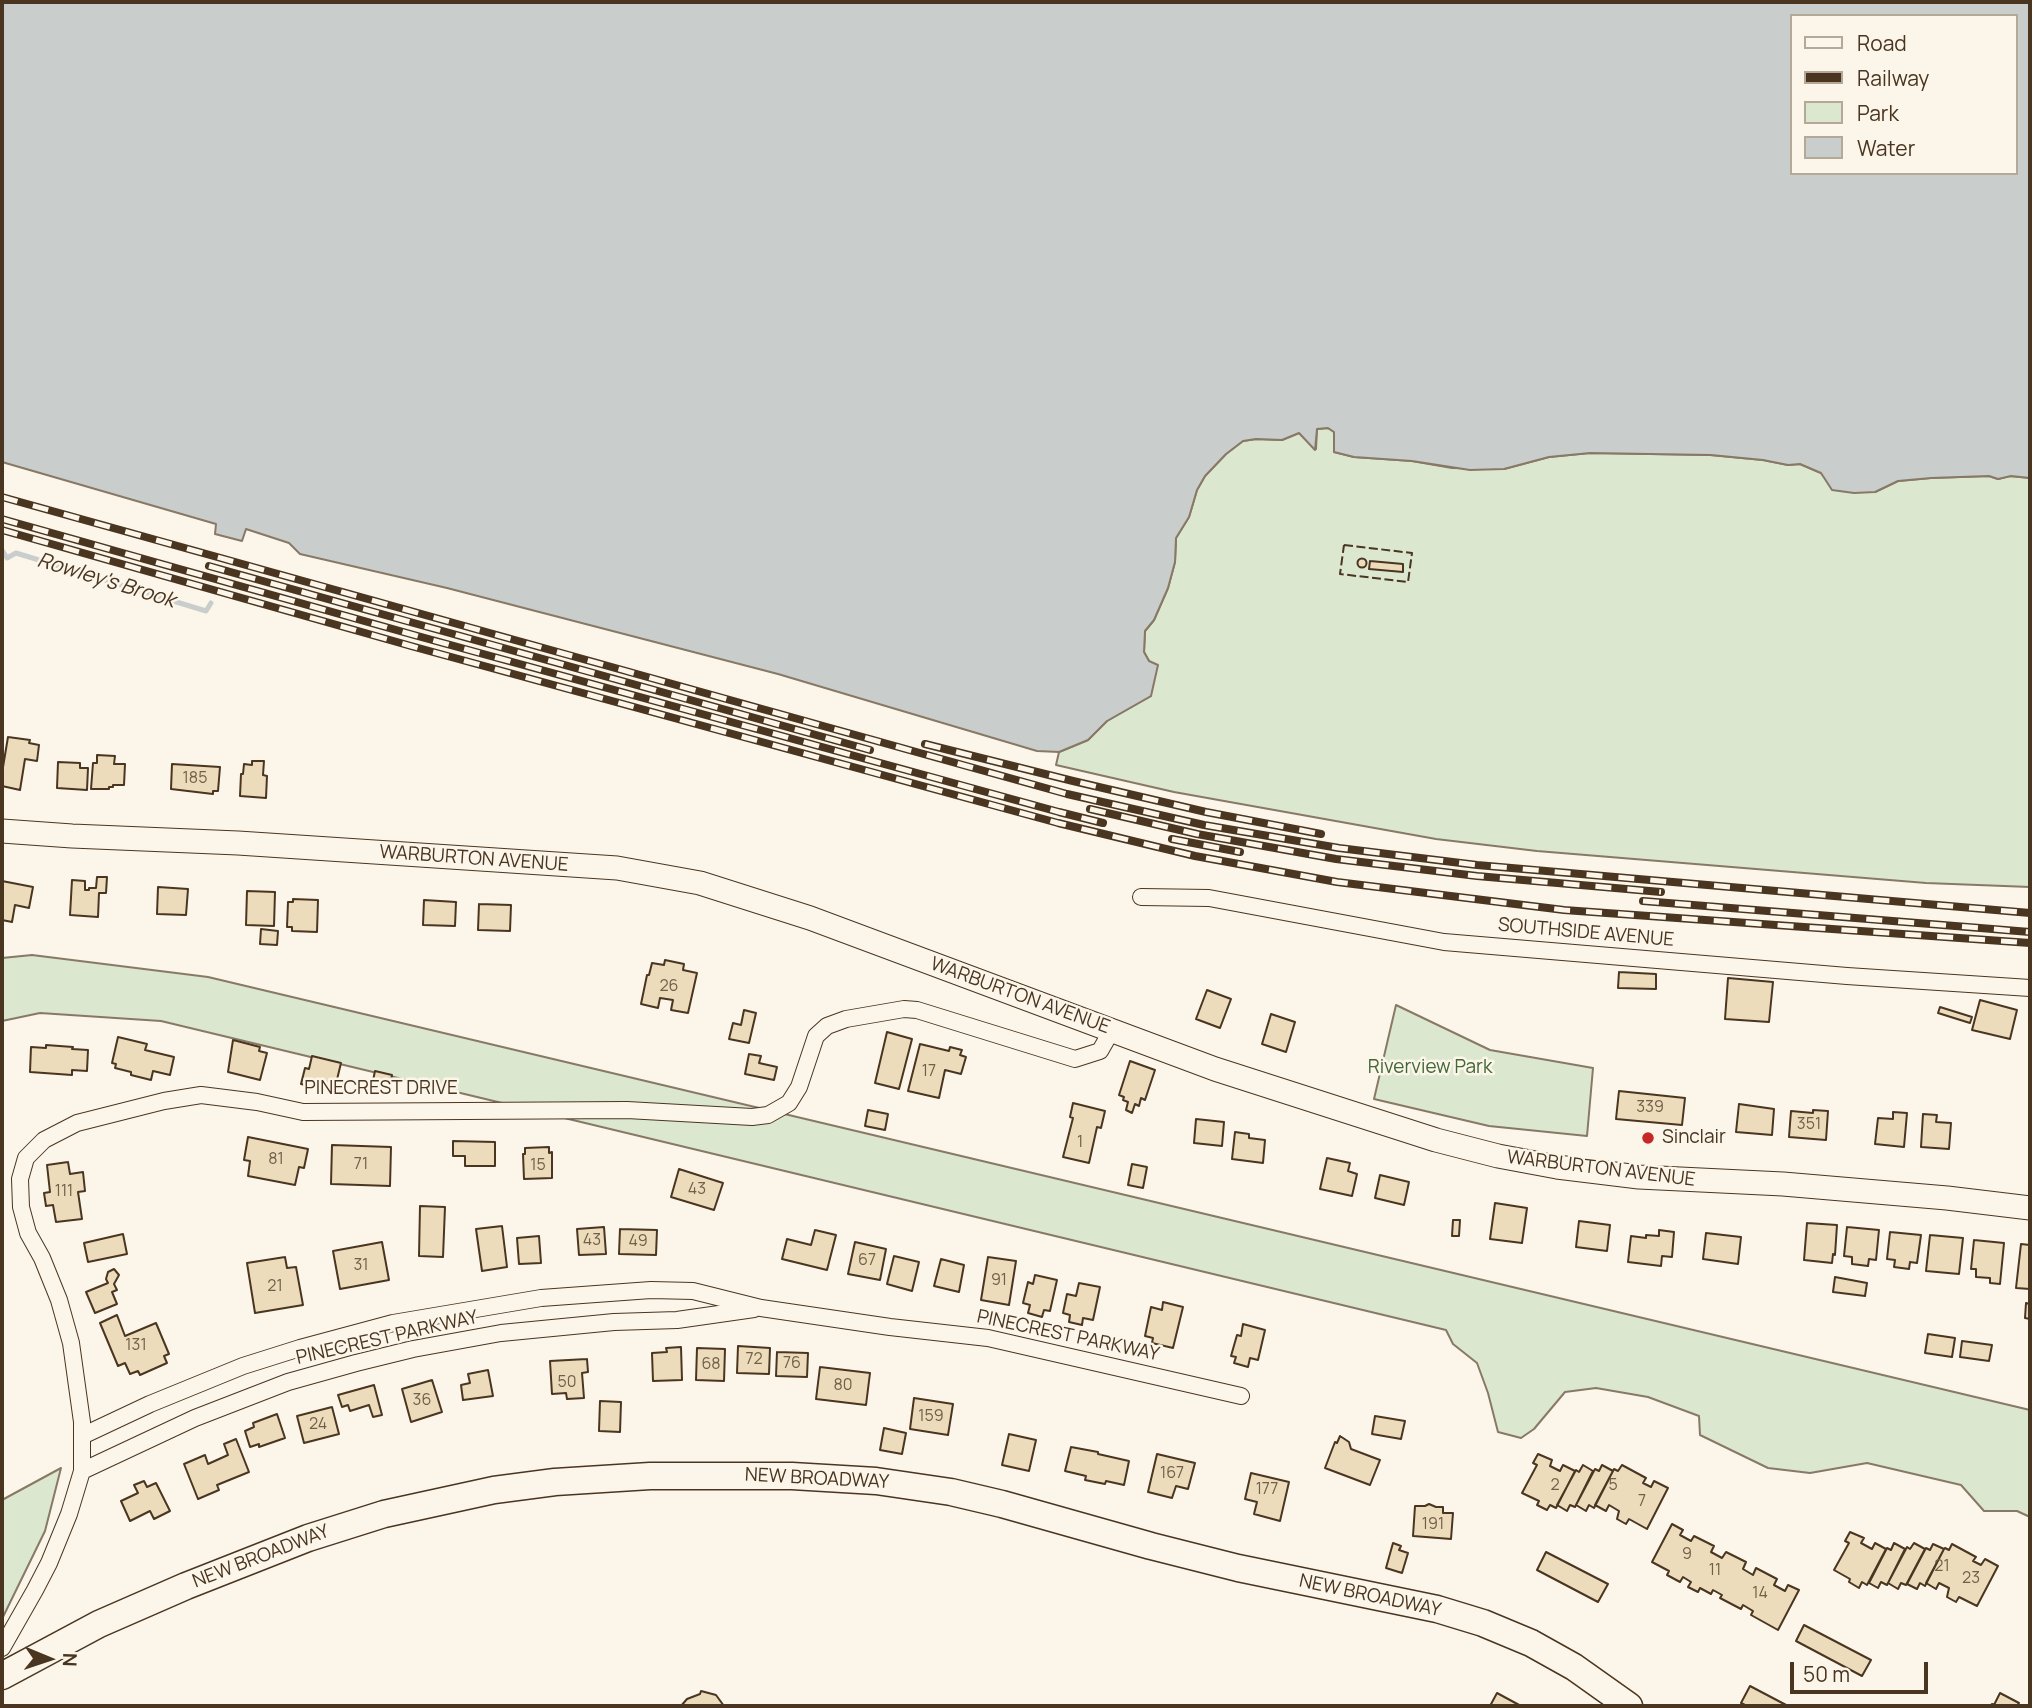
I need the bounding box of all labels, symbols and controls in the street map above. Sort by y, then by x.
legend [1790,14,2018,175]
text: Road [1857,29,1907,57]
text: Railway [1857,64,1929,92]
text: Park [1857,99,1899,127]
text: Water [1857,134,1915,162]
water label: Rowley's Brook [34,548,178,614]
house number: 185 [183,769,207,789]
street label: WARBURTON AVENUE [379,841,569,877]
street label: SOUTHSIDE AVENUE [1497,914,1675,952]
street label: WARBURTON AVENUE [927,953,1113,1039]
house number: 26 [659,977,679,997]
park label: Riverview Park [1368,1057,1492,1079]
house number: 17 [922,1062,936,1082]
street label: PINECREST DRIVE [304,1078,458,1100]
house number: 339 [1636,1098,1664,1118]
house number: 351 [1797,1115,1821,1135]
place label: Sinclair [1662,1127,1726,1149]
marker: Sinclair [1640,1130,1656,1146]
house number: 1 [1077,1133,1083,1153]
street label: WARBURTON AVENUE [1506,1146,1696,1192]
house number: 81 [268,1150,284,1170]
house number: 71 [354,1155,368,1175]
house number: 15 [530,1156,546,1176]
house number: 43 [688,1180,706,1200]
house number: 111 [55,1182,73,1202]
house number: 43 [583,1231,601,1251]
house number: 49 [628,1232,648,1252]
house number: 67 [858,1251,876,1271]
house number: 31 [353,1256,369,1276]
house number: 91 [991,1271,1007,1291]
house number: 21 [267,1277,283,1297]
street label: PINECREST PARKWAY [294,1306,480,1370]
street label: PINECREST PARKWAY [975,1306,1161,1366]
house number: 131 [125,1336,147,1356]
house number: 72 [745,1350,763,1370]
house number: 76 [783,1354,801,1374]
house number: 68 [701,1355,721,1375]
house number: 50 [558,1373,576,1393]
house number: 80 [833,1376,853,1396]
house number: 36 [413,1391,431,1411]
house number: 159 [918,1407,944,1427]
house number: 24 [309,1415,327,1435]
street label: NEW BROADWAY [744,1464,890,1494]
house number: 167 [1160,1464,1184,1484]
house number: 2 [1550,1476,1560,1496]
house number: 5 [1608,1476,1618,1496]
house number: 177 [1256,1480,1278,1500]
house number: 7 [1638,1492,1646,1512]
house number: 191 [1422,1515,1444,1535]
street label: NEW BROADWAY [189,1520,333,1594]
house number: 9 [1682,1545,1692,1565]
house number: 21 [1934,1557,1950,1577]
house number: 11 [1709,1561,1721,1581]
house number: 23 [1962,1569,1980,1589]
street label: NEW BROADWAY [1297,1570,1443,1622]
house number: 14 [1752,1584,1768,1604]
north arrow [14,1624,84,1694]
scale bar [1794,1648,1932,1692]
text: N [57,1652,83,1667]
text: 50 m [1803,1660,1850,1688]

